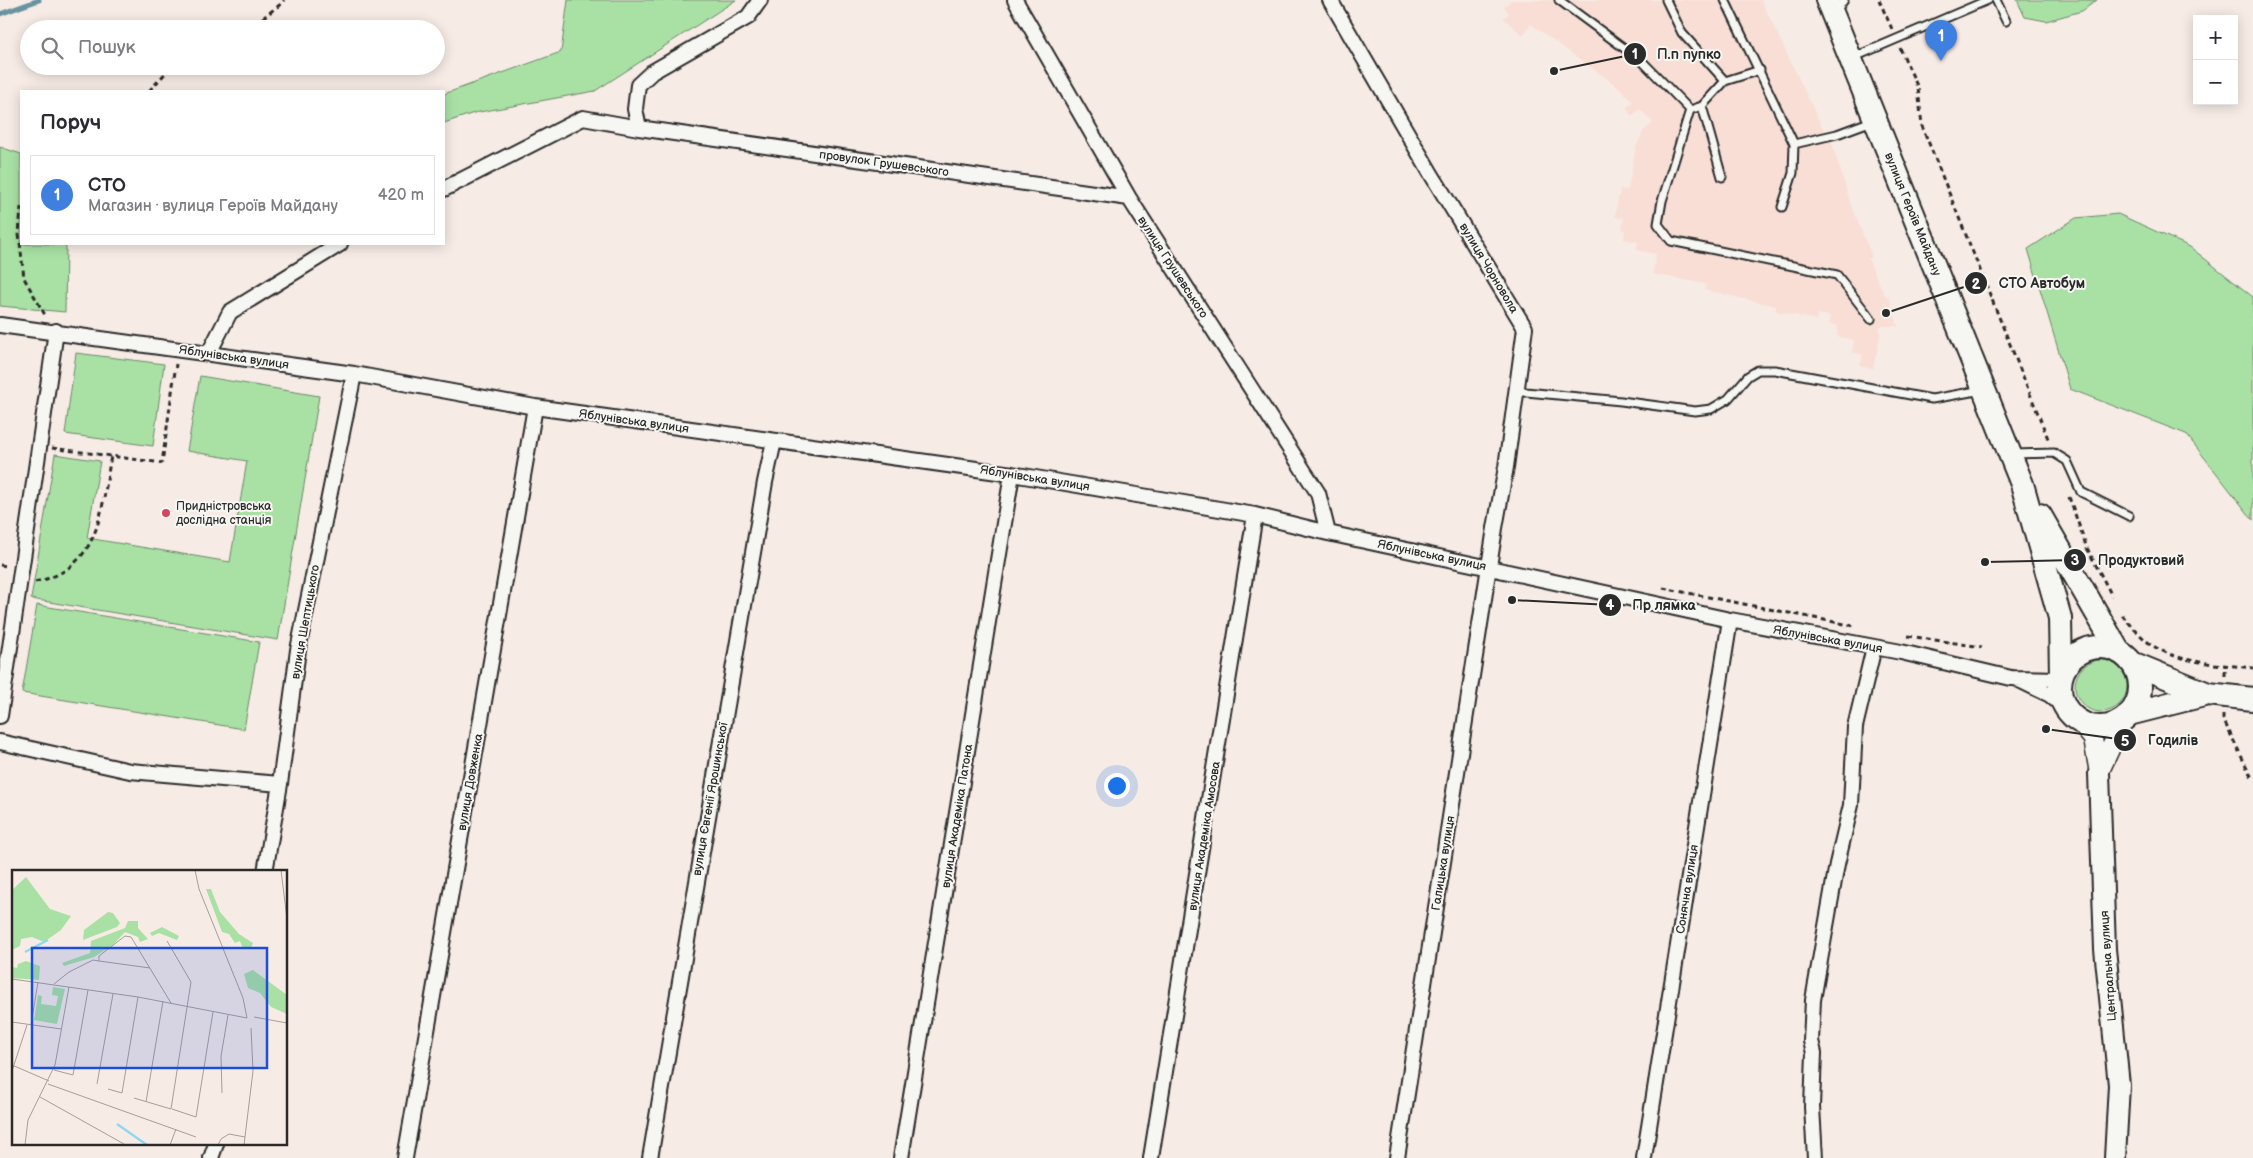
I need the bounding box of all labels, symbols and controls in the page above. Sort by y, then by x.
map controls [2193,15,2238,105]
button: + [2193,15,2238,60]
search box [20,20,445,75]
pin: 1 [1925,20,1957,61]
icon: search [38,34,66,62]
text: Пошук [78,36,136,59]
callout: П.п пупко [1622,40,1731,69]
text: 1 [1632,45,1638,64]
text: П.п пупко [1657,46,1721,63]
button: − [2193,60,2238,105]
text: Поруч [40,110,101,135]
street label: провулок Грушевського [818,147,950,180]
street label: вулиця Героїв Майдану [1881,150,1944,278]
text: СТО [88,174,126,197]
text: 1 [54,186,60,205]
text: 420 m [378,186,424,205]
text: Магазин · вулиця Героїв Майдану [88,197,338,216]
street label: вулиця Грушевського [1134,214,1211,321]
street label: вулиця Чорновола [1456,220,1521,316]
callout: СТО Автобум [1964,269,2095,298]
text: 2 [1972,275,1981,294]
text: СТО Автобум [1999,275,2085,292]
street label: Яблунівська вулиця [178,342,290,373]
street label: Яблунівська вулиця [578,406,690,437]
street label: Яблунівська вулиця [979,462,1091,495]
place label: Придністровська дослідна станція [176,499,272,528]
marker: Придністровська дослідна станція [160,507,172,519]
street label: Яблунівська вулиця [1376,537,1488,574]
callout: Продуктовий [2062,546,2194,575]
text: 3 [2071,551,2080,570]
text: Продуктовий [2098,552,2184,569]
street label: вулиця Шептицького [288,564,323,680]
callout: Пр лямка [1598,591,1706,620]
text: 4 [1606,596,1615,615]
text: Пр лямка [1632,597,1697,614]
street label: Яблунівська вулиця [1772,622,1884,657]
street label: вулиця Євгенії Ярошинської [690,720,732,877]
callout: Годилів [2113,726,2208,755]
street label: вулиця Довженка [455,732,486,832]
text: 5 [2121,732,2130,751]
text: Годилів [2148,732,2199,749]
street label: вулиця Академіка Патона [939,743,976,889]
street label: вулиця Академіка Амосова [1185,760,1224,912]
your location [1104,773,1130,799]
street label: Галицька вулиця [1429,814,1458,912]
street label: Сонячна вулиця [1673,843,1702,935]
inset map [12,870,288,1146]
street label: Центральна вулиця [2097,910,2120,1022]

